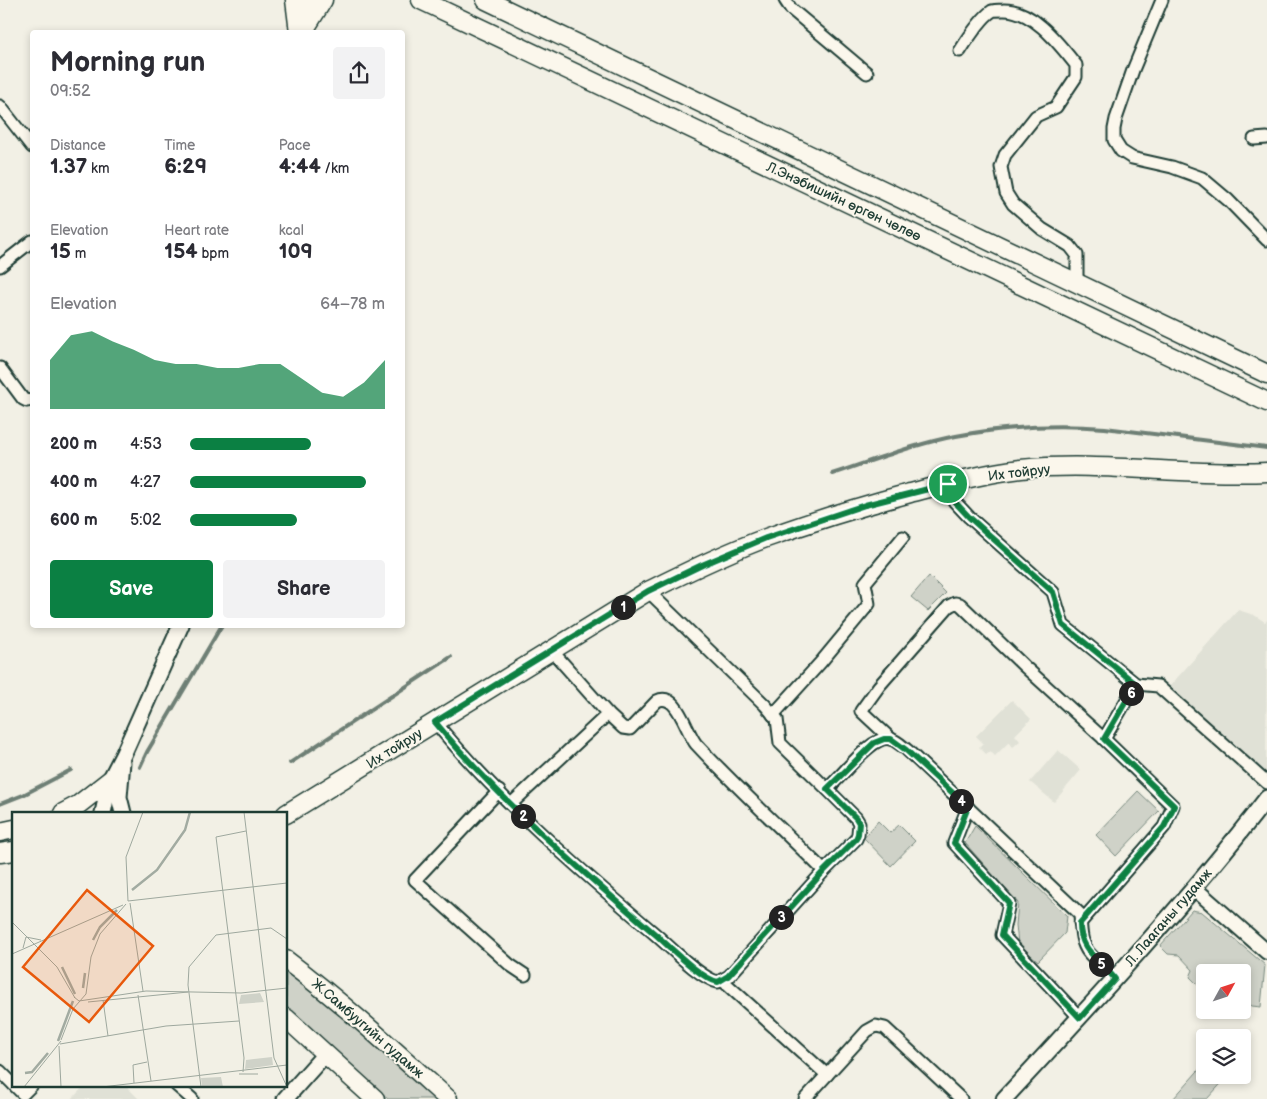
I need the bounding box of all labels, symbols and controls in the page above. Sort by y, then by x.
text: Morning run [50,46,205,79]
button: share [333,47,385,99]
text: 09:52 [50,82,91,101]
text: Distance [50,137,106,154]
text: Time [164,137,195,154]
text: Pace [279,137,311,154]
text: 1.37 [50,154,87,179]
text: 6:29 [164,154,207,179]
text: 4:44 [279,154,321,179]
street label: Л.Энэбишийн өргөн чөлөө [763,158,924,245]
text: km [87,160,110,177]
text: /km [321,160,349,177]
text: Elevation [50,222,108,239]
text: Heart rate [164,222,229,239]
text: kcal [279,222,304,239]
text: 15 [50,239,71,264]
text: 154 [164,239,198,264]
text: 109 [279,239,313,264]
text: m [71,245,86,262]
text: bpm [198,245,229,262]
text: Elevation [50,295,117,314]
text: 64–78 m [320,295,385,314]
text: 200 m [50,435,97,454]
text: 4:53 [130,435,162,454]
street label: Их тойруу [987,460,1052,485]
pin [927,463,969,505]
icon: arrive [934,470,962,498]
text: 400 m [50,473,97,492]
text: 4:27 [130,473,160,492]
text: 600 m [50,511,98,530]
text: 5:02 [130,511,161,530]
button: Save [50,560,213,618]
button: Share [223,560,385,618]
pin: 1 [610,594,636,620]
text: 1 [621,599,626,616]
pin: 6 [1118,680,1144,706]
text: 6 [1127,685,1136,702]
street label: Их тойруу [363,724,426,772]
pin: 4 [948,788,974,814]
text: 4 [957,793,966,810]
pin: 2 [510,804,536,828]
text: 2 [519,808,528,825]
inset map [12,812,288,1086]
street label: Л. Лааганы гудамж [1121,865,1216,970]
pin: 3 [768,904,794,930]
text: 3 [777,909,786,926]
pin: 5 [1088,952,1114,976]
text: 5 [1097,956,1106,973]
north arrow [1196,964,1251,1019]
map controls [1196,964,1251,1084]
street label: Ж.Самбуугийн гудамж [308,975,427,1082]
button: layers [1196,1029,1251,1084]

